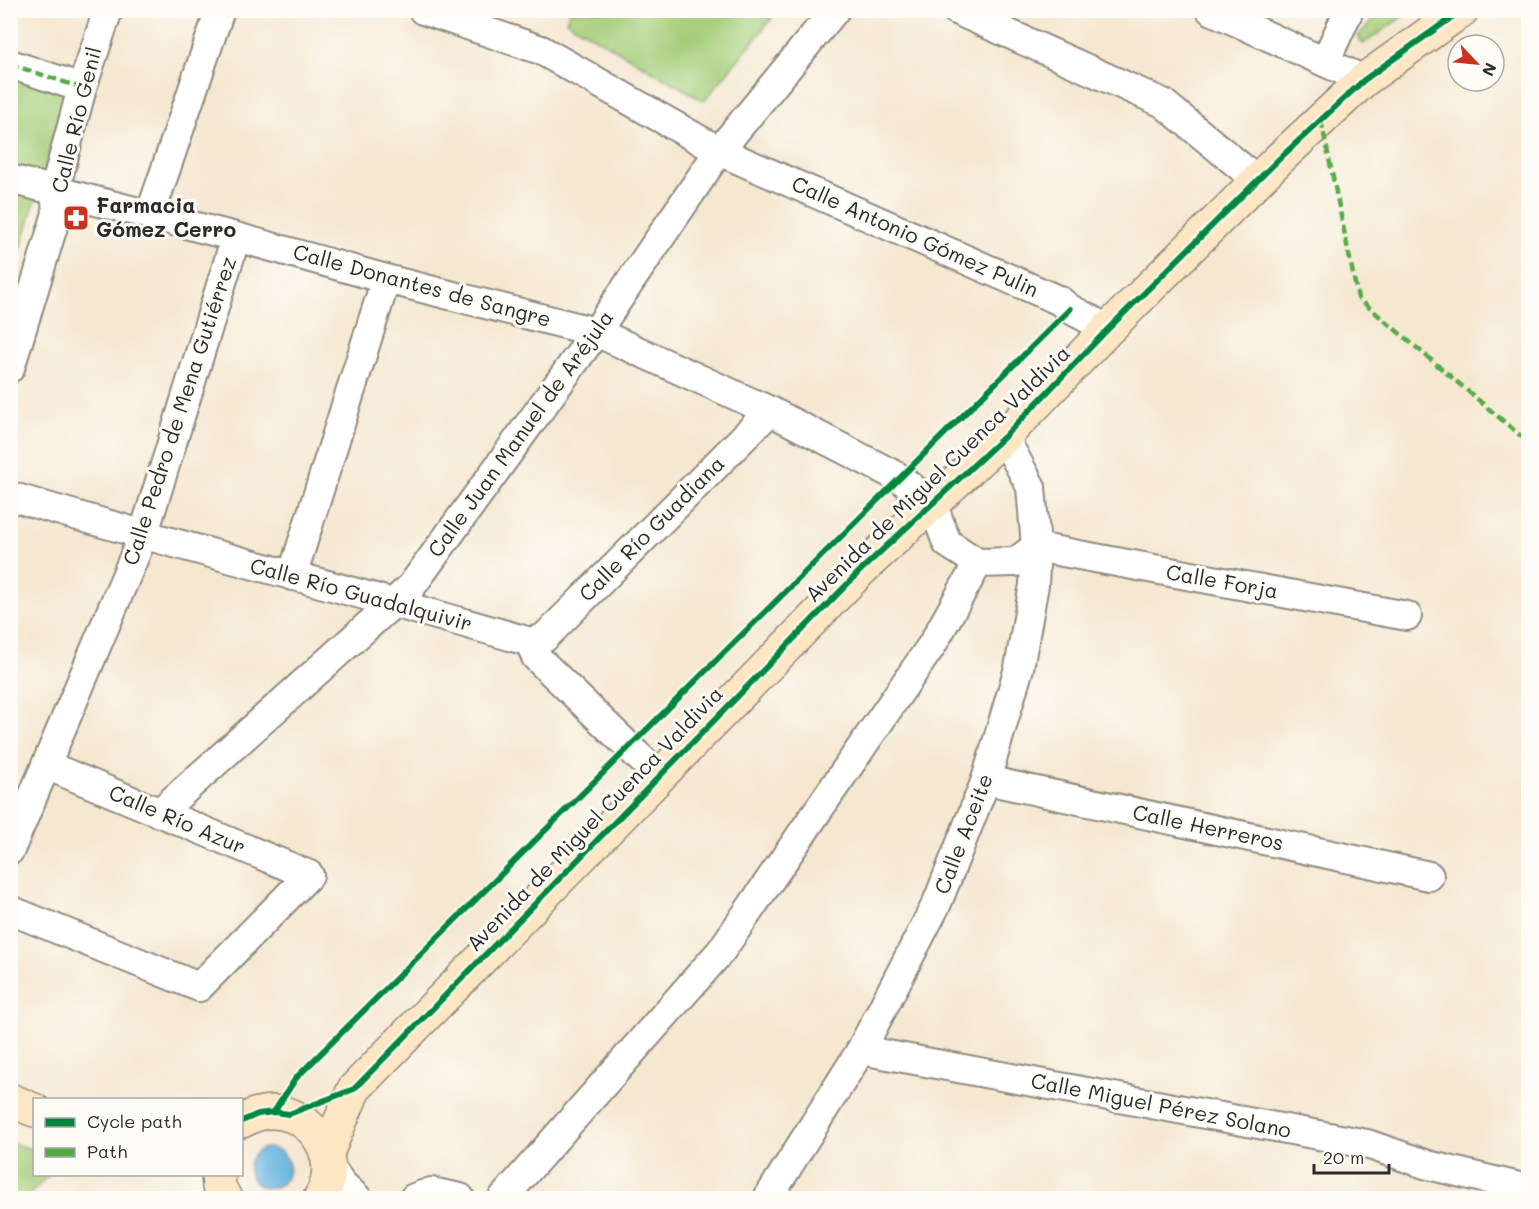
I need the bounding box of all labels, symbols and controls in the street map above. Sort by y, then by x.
north arrow [1446,33,1506,93]
street label: Calle Río Genil [44,44,107,195]
text: N [1478,60,1502,80]
street label: Calle Antonio Gómez Pulin [788,169,1043,302]
place label: Farmacia Gómez Cerro [96,191,237,242]
pharmacy icon: Farmacia Gómez Cerro [61,203,91,233]
street label: Calle Donantes de Sangre [290,237,554,332]
street label: Calle Pedro de Mena Gutiérrez [116,253,241,568]
street label: Calle Juan Manuel de Aréjula [421,304,619,562]
street label: Avenida de Miguel Cuenca Valdivia [799,339,1075,607]
street label: Calle Río Guadiana [572,449,730,607]
street label: Calle Río Guadalquivir [247,551,475,636]
street label: Calle Forja [1164,557,1280,604]
street label: Avenida de Miguel Cuenca Valdivia [460,680,728,956]
street label: Calle Aceite [927,769,998,898]
street label: Calle Río Azur [105,778,250,860]
street label: Calle Herreros [1130,797,1286,856]
street label: Calle Miguel Pérez Solano [1029,1066,1294,1143]
legend [33,1098,243,1176]
text: Cycle path [87,1109,182,1133]
scale bar [1314,1137,1389,1175]
text: Path [87,1139,127,1163]
text: 20 m [1323,1145,1364,1169]

